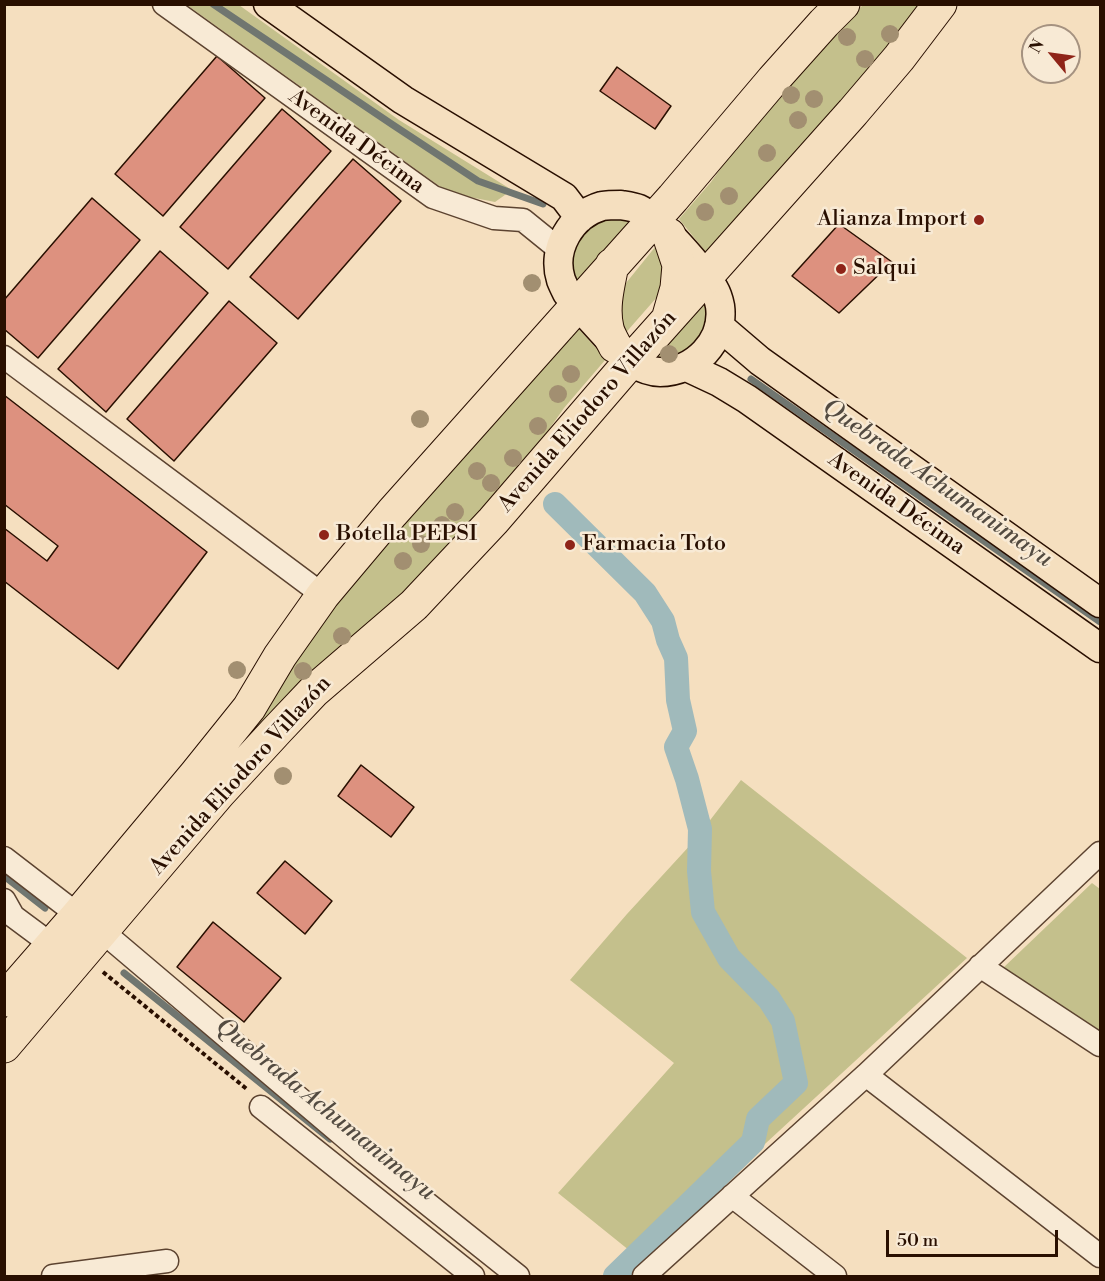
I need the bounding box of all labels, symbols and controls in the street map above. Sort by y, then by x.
north arrow [1021,24,1081,84]
text: N [1025,36,1049,57]
street label: Avenida Décima [283,84,429,200]
place label: Alianza Import [817,207,967,233]
marker: Alianza Import [972,213,986,227]
place label: Salqui [853,256,917,282]
marker: Salqui [834,262,848,276]
street label: Avenida Eliodoro Villazón [493,306,683,518]
water label: Quebrada Achumanimayu [816,394,1058,574]
street label: Avenida Décima [822,447,970,561]
place label: Botella PEPSI [336,522,477,548]
marker: Botella PEPSI [317,528,331,542]
place label: Farmacia Toto [582,532,726,558]
marker: Farmacia Toto [563,538,577,552]
street label: Avenida Eliodoro Villazón [145,671,337,881]
water label: Quebrada Achumanimayu [209,1013,441,1207]
scale bar [889,1218,1062,1256]
text: 50 m [897,1229,938,1252]

